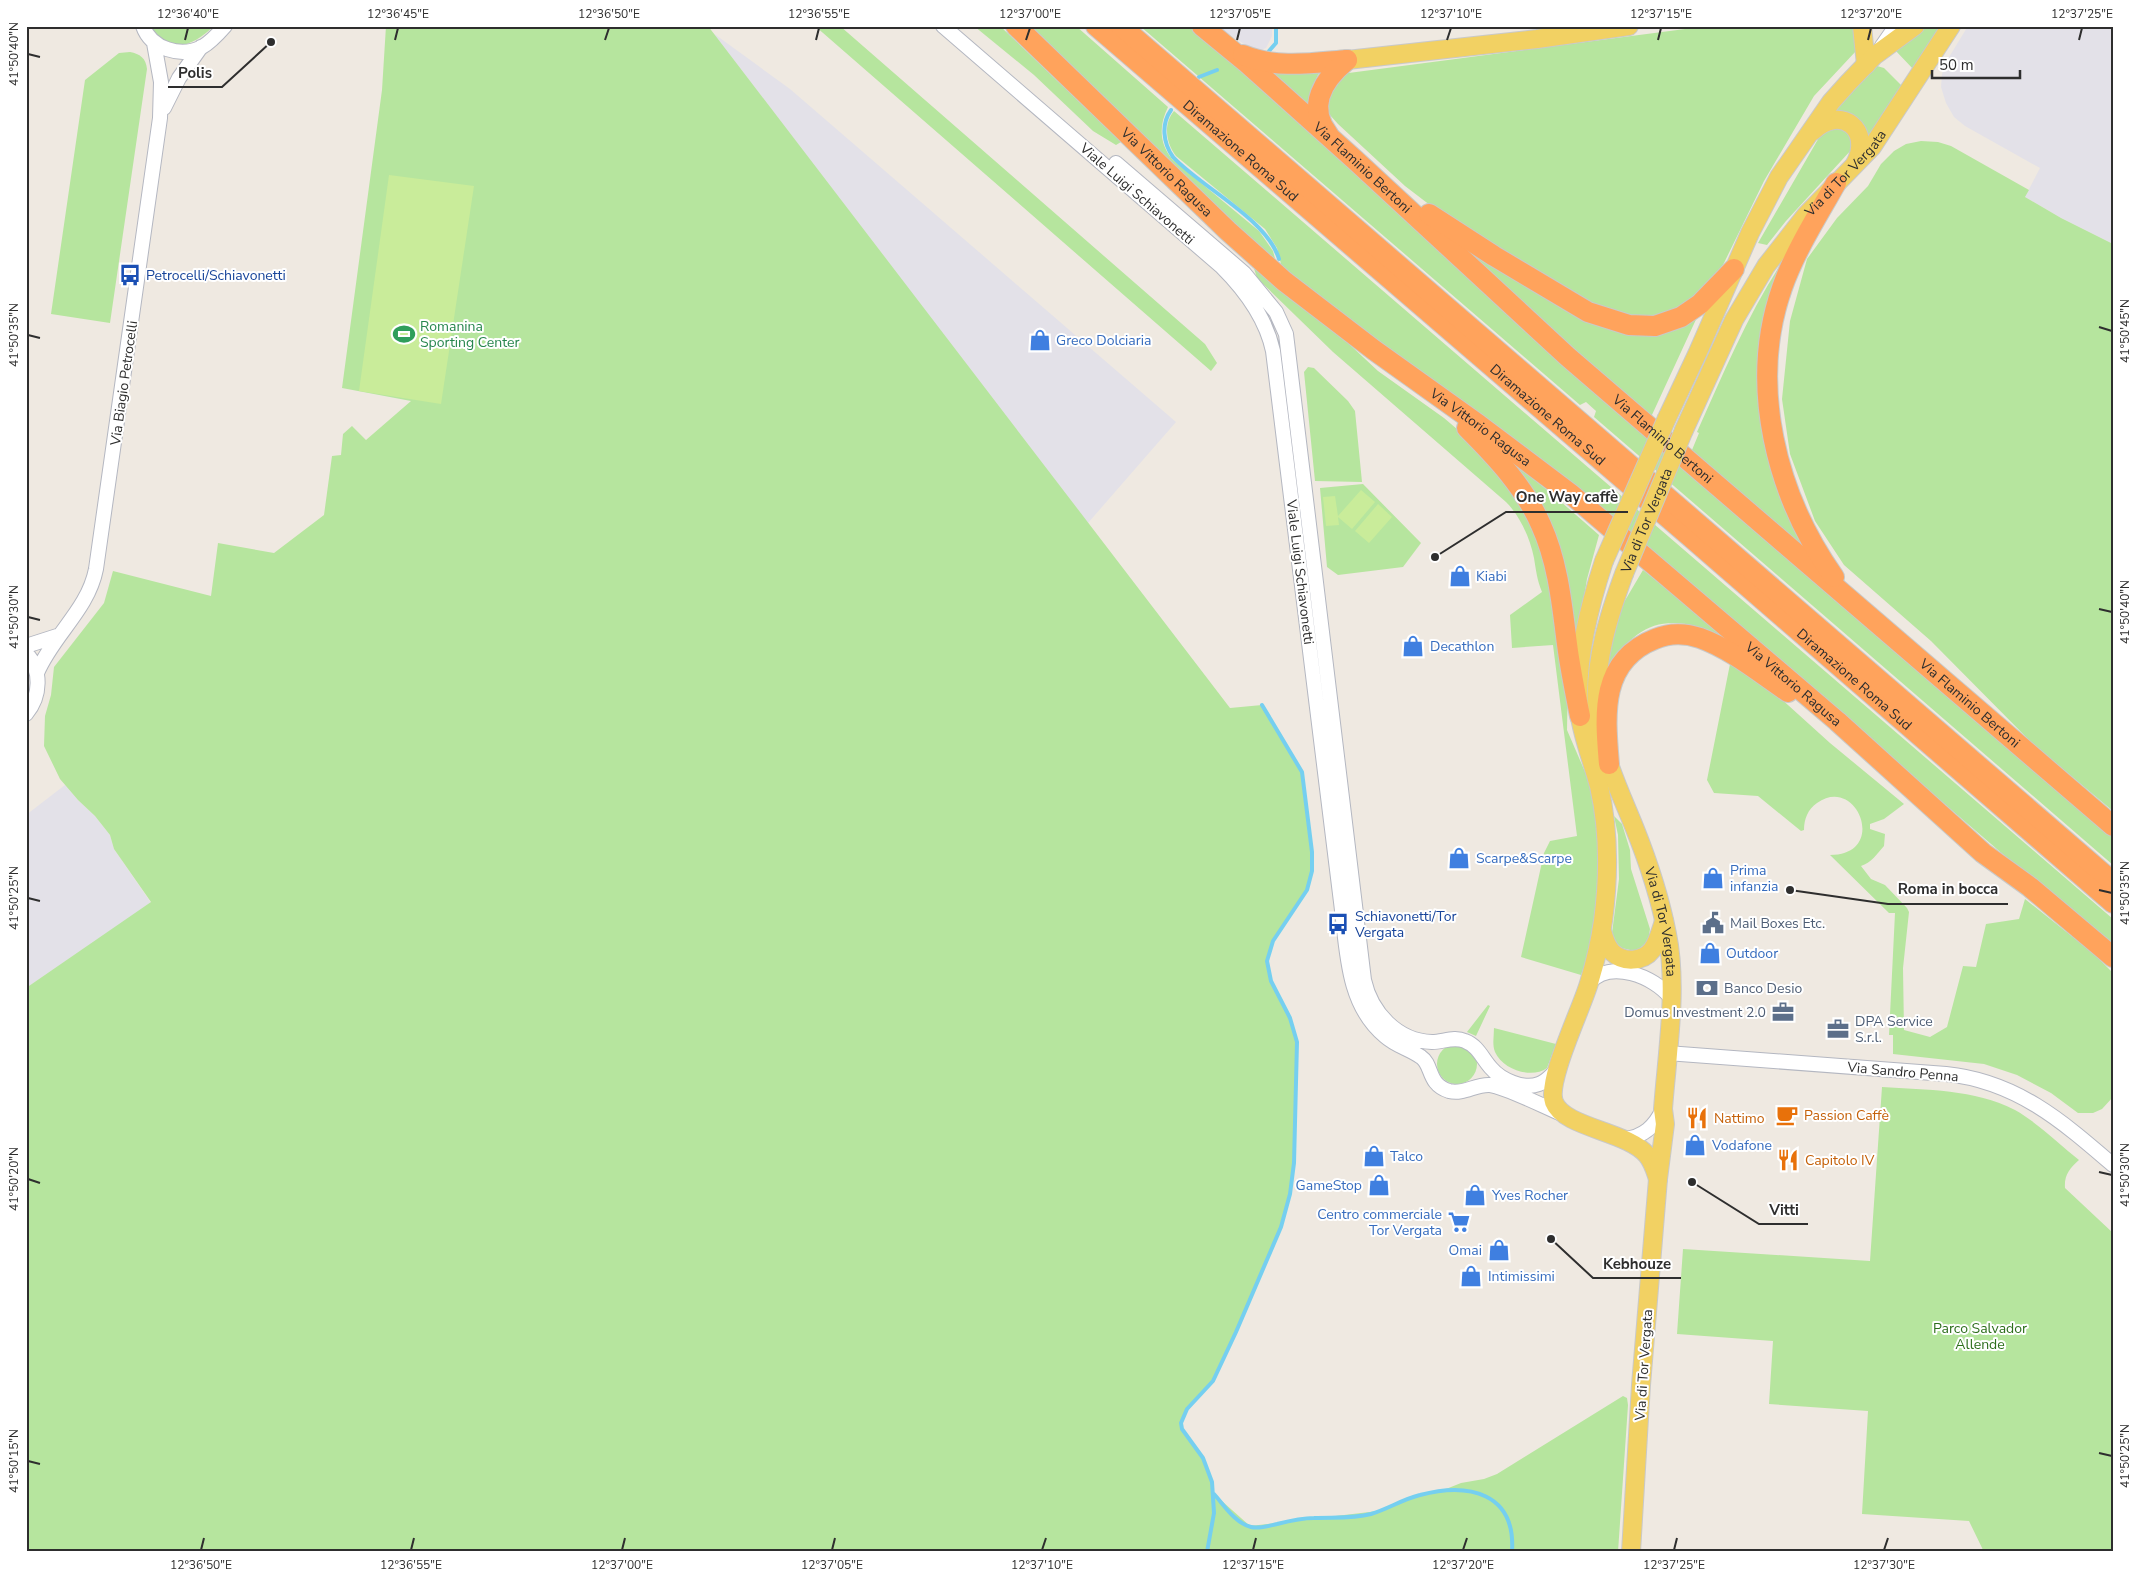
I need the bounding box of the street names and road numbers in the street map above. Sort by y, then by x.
street label: Diramazione Roma Sud [1179,96,1303,206]
street label: Via Flaminio Bertoni [1308,117,1416,217]
street label: Via Vittorio Ragusa [1116,122,1217,221]
street label: Via di Tor Vergata [1800,126,1890,221]
street label: Viale Luigi Schiavonetti [1075,138,1198,249]
street label: Via Biagio Petrocelli [106,319,142,448]
street label: Diramazione Roma Sud [1486,360,1610,470]
street label: Via Vittorio Ragusa [1426,383,1535,470]
street label: Via Flaminio Bertoni [1608,389,1717,488]
street label: Via di Tor Vergata [1616,465,1677,577]
street label: Viale Luigi Schiavonetti [1282,497,1318,646]
street label: Diramazione Roma Sud [1793,624,1916,734]
street label: Via Vittorio Ragusa [1741,637,1846,730]
street label: Via Flaminio Bertoni [1915,654,2024,752]
street label: Via di Tor Vergata [1640,864,1681,977]
street label: Via Sandro Penna [1846,1058,1959,1086]
street label: Via di Tor Vergata [1631,1309,1657,1422]

